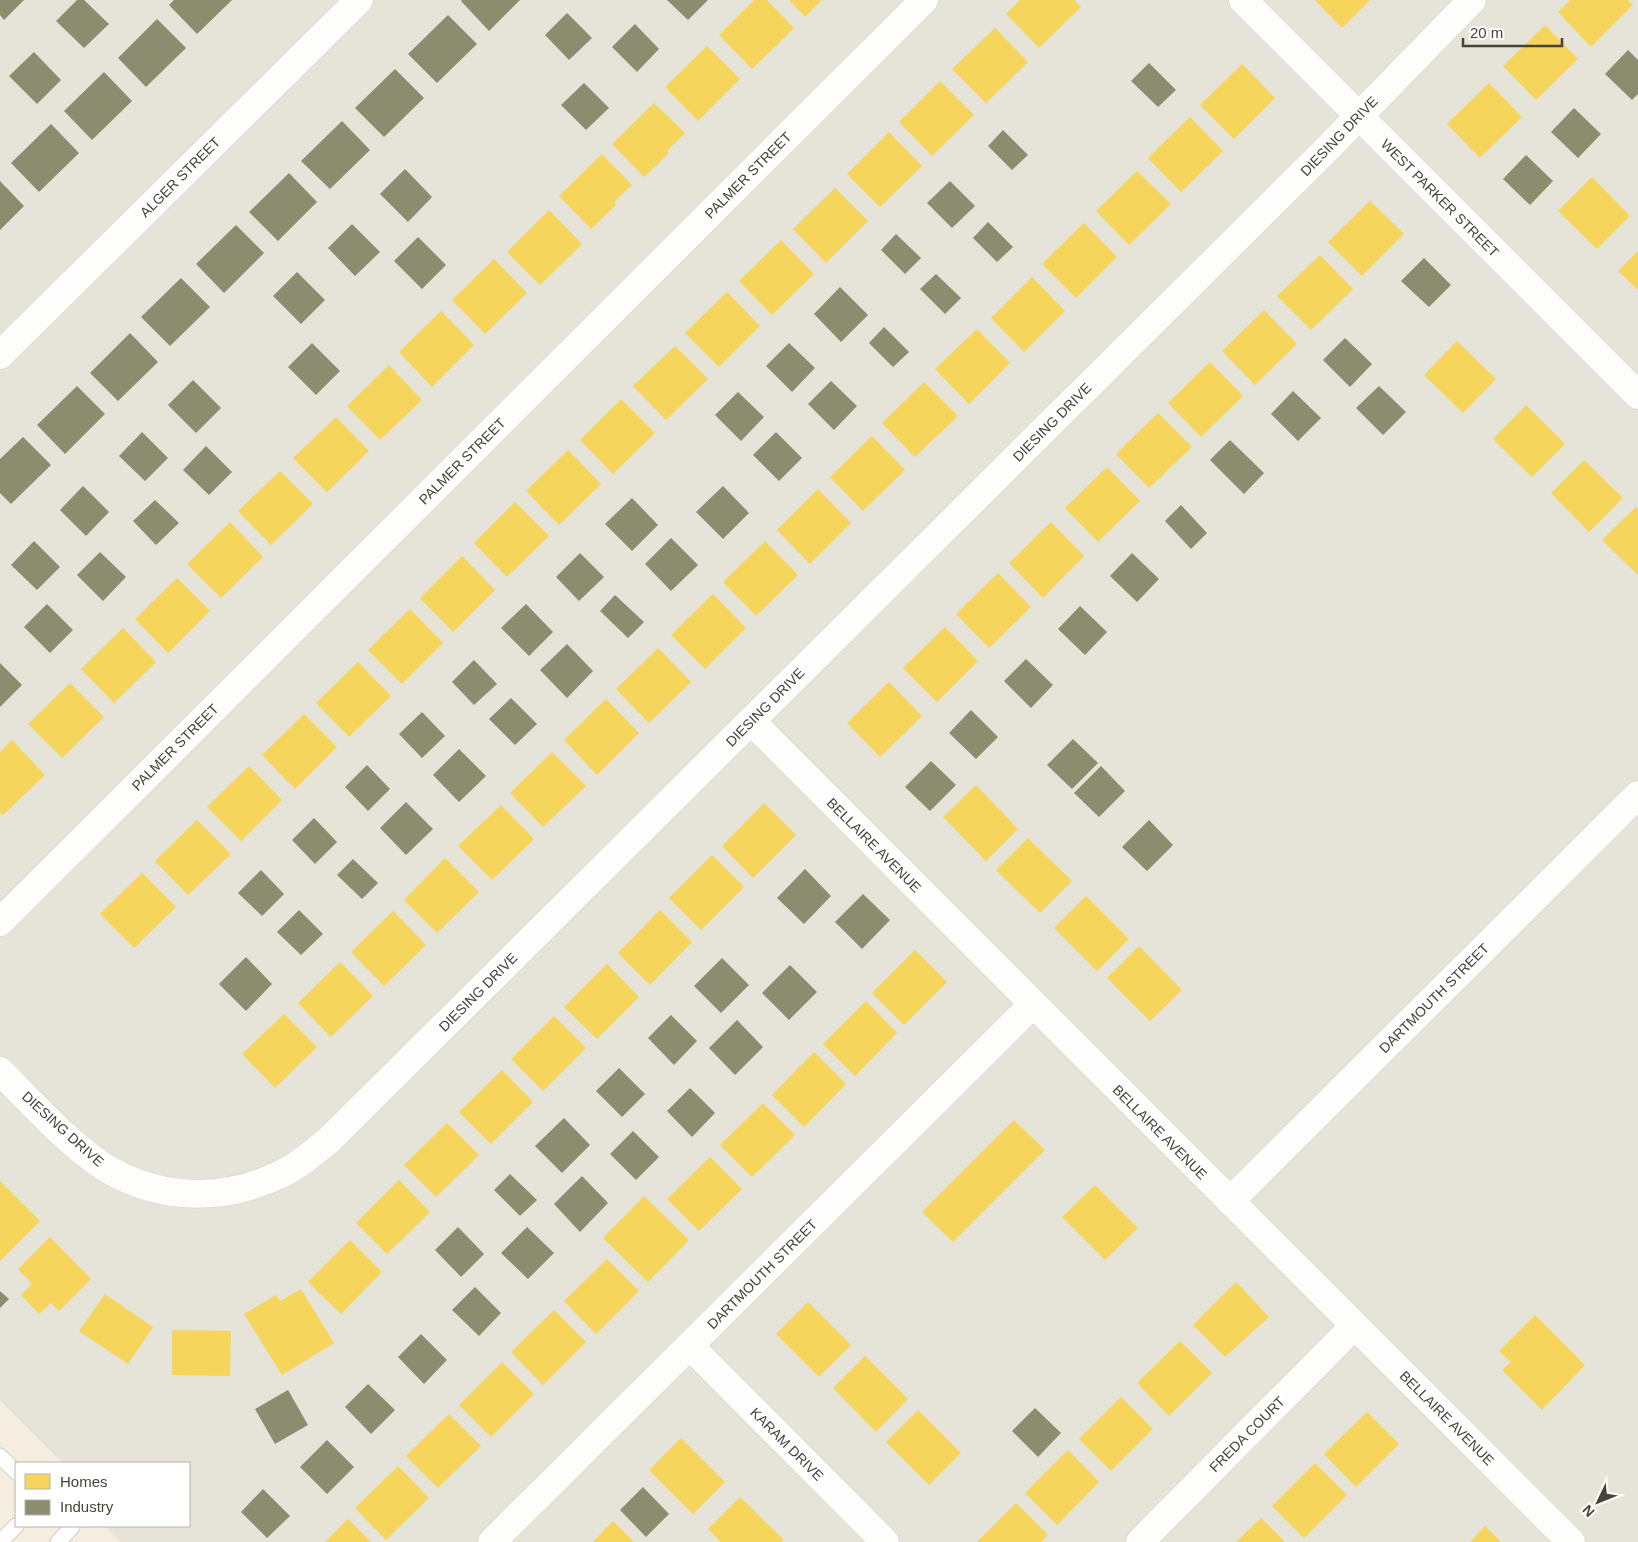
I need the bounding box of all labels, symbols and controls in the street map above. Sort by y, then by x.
scale bar [1463,15,1562,47]
text: 20 m [1470,24,1503,41]
street label: DIESING DRIVE [1297,93,1381,179]
street label: PALMER STREET [701,128,795,222]
street label: ALGER STREET [137,133,224,220]
street label: WEST PARKER STREET [1378,136,1502,260]
street label: DIESING DRIVE [1009,379,1095,465]
street label: PALMER STREET [415,414,509,508]
street label: DIESING DRIVE [722,664,808,750]
street label: PALMER STREET [128,700,222,794]
street label: BELLAIRE AVENUE [824,795,924,895]
street label: DARTMOUTH STREET [1376,940,1492,1056]
street label: DIESING DRIVE [435,949,521,1035]
street label: BELLAIRE AVENUE [1110,1082,1210,1182]
street label: DIESING DRIVE [19,1088,107,1170]
street label: DARTMOUTH STREET [704,1216,820,1332]
street label: BELLAIRE AVENUE [1397,1368,1497,1468]
street label: FREDA COURT [1206,1393,1288,1475]
street label: KARAM DRIVE [747,1404,827,1484]
legend [15,1462,190,1527]
text: Homes [60,1473,108,1490]
north arrow [1573,1477,1623,1527]
text: Industry [60,1498,114,1515]
text: N [1579,1502,1598,1520]

